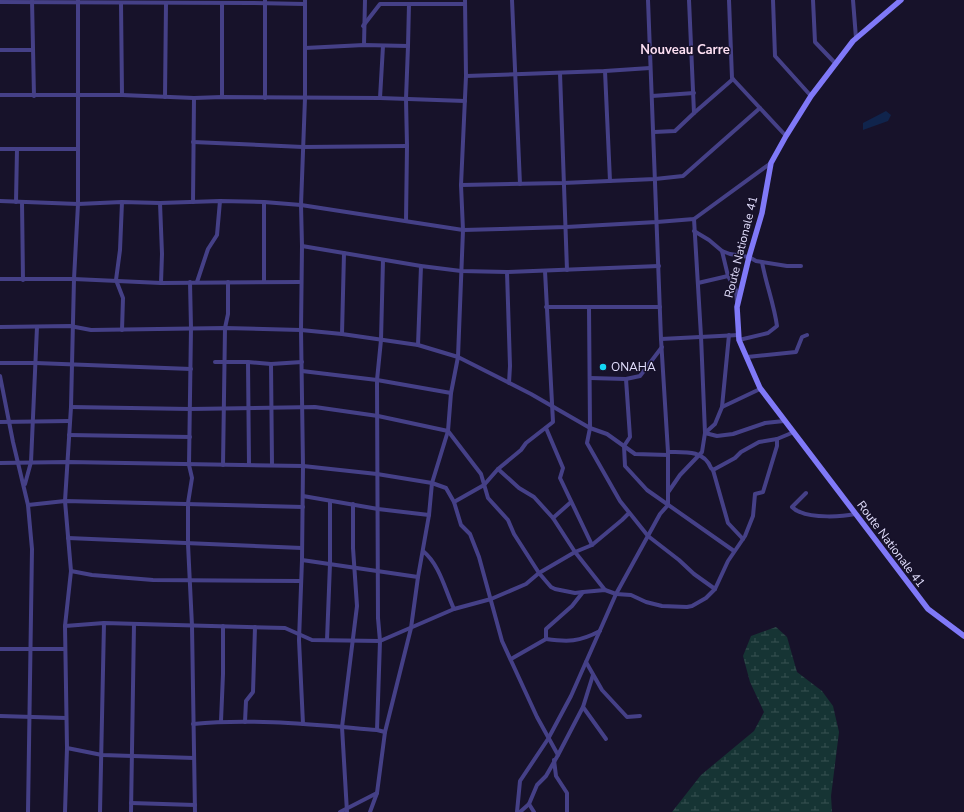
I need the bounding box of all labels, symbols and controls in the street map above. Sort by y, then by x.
district label: Nouveau Carre [640,41,730,59]
street label: Route Nationale 41 [721,194,761,300]
place label: ONAHA [611,359,656,375]
marker: ONAHA [598,362,608,372]
street label: Route Nationale 41 [853,498,929,590]

